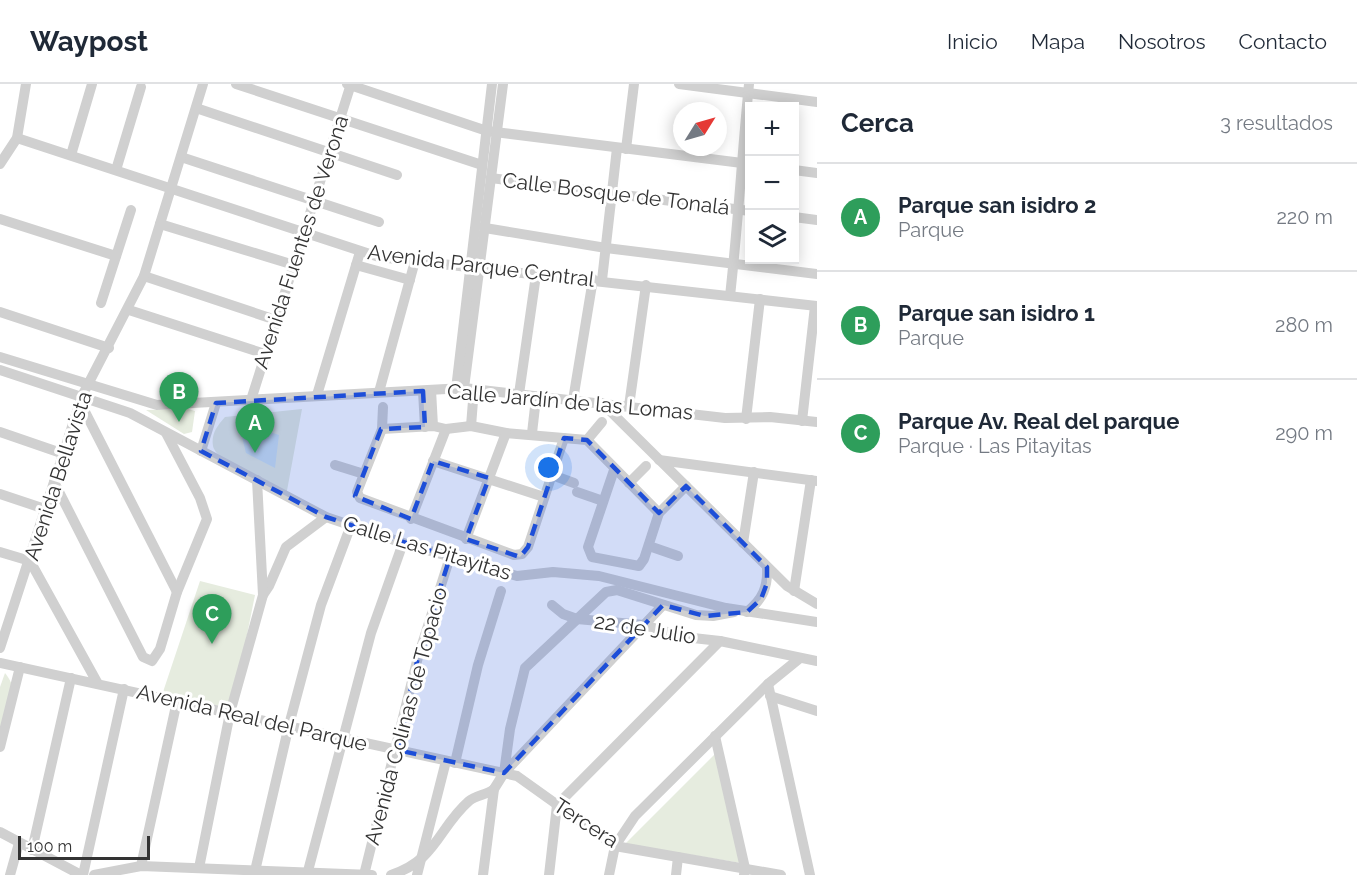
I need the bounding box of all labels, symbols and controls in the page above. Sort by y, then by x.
text: Waypost [30,25,148,58]
text: Inicio [947,29,998,54]
text: Mapa [1031,29,1085,54]
text: Nosotros [1118,29,1206,54]
text: Contacto [1239,29,1327,54]
north arrow [673,102,727,156]
map controls [745,102,799,264]
button: + [745,102,799,156]
text: Cerca [841,108,914,138]
text: 3 resultados [1220,111,1333,135]
street label: Avenida Fuentes de Verona [248,112,353,372]
button: − [745,156,799,210]
street label: Calle Bosque de Tonalá [501,167,731,220]
text: Parque san isidro 2 [898,192,1096,218]
text: A [854,205,867,229]
text: 220 m [1276,205,1333,229]
button: layers [745,210,799,264]
text: Parque [898,218,964,242]
street label: Avenida Parque Central [366,239,596,292]
text: Parque san isidro 1 [898,300,1095,326]
text: B [854,313,867,337]
text: 280 m [1275,313,1333,337]
text: Parque [898,326,964,350]
pin: B [160,372,198,422]
street label: Calle Jardín de las Lomas [446,378,694,425]
street label: Avenida Bellavista [18,388,97,564]
pin: A [236,404,274,453]
text: Parque Av. Real del parque [898,408,1179,434]
text: C [854,421,867,445]
text: 290 m [1275,421,1333,445]
text: Parque · Las Pitayitas [898,434,1092,458]
your location [534,453,563,482]
street label: Calle Las Pitayitas [340,510,514,585]
street label: Avenida Colinas de Topacio [359,584,452,847]
pin: C [192,594,232,644]
street label: 22 de Julio [592,608,698,649]
street label: Avenida Real del Parque [134,679,370,756]
street label: Tercera [549,792,623,853]
scale bar [18,833,150,860]
text: 100 m [27,837,72,856]

